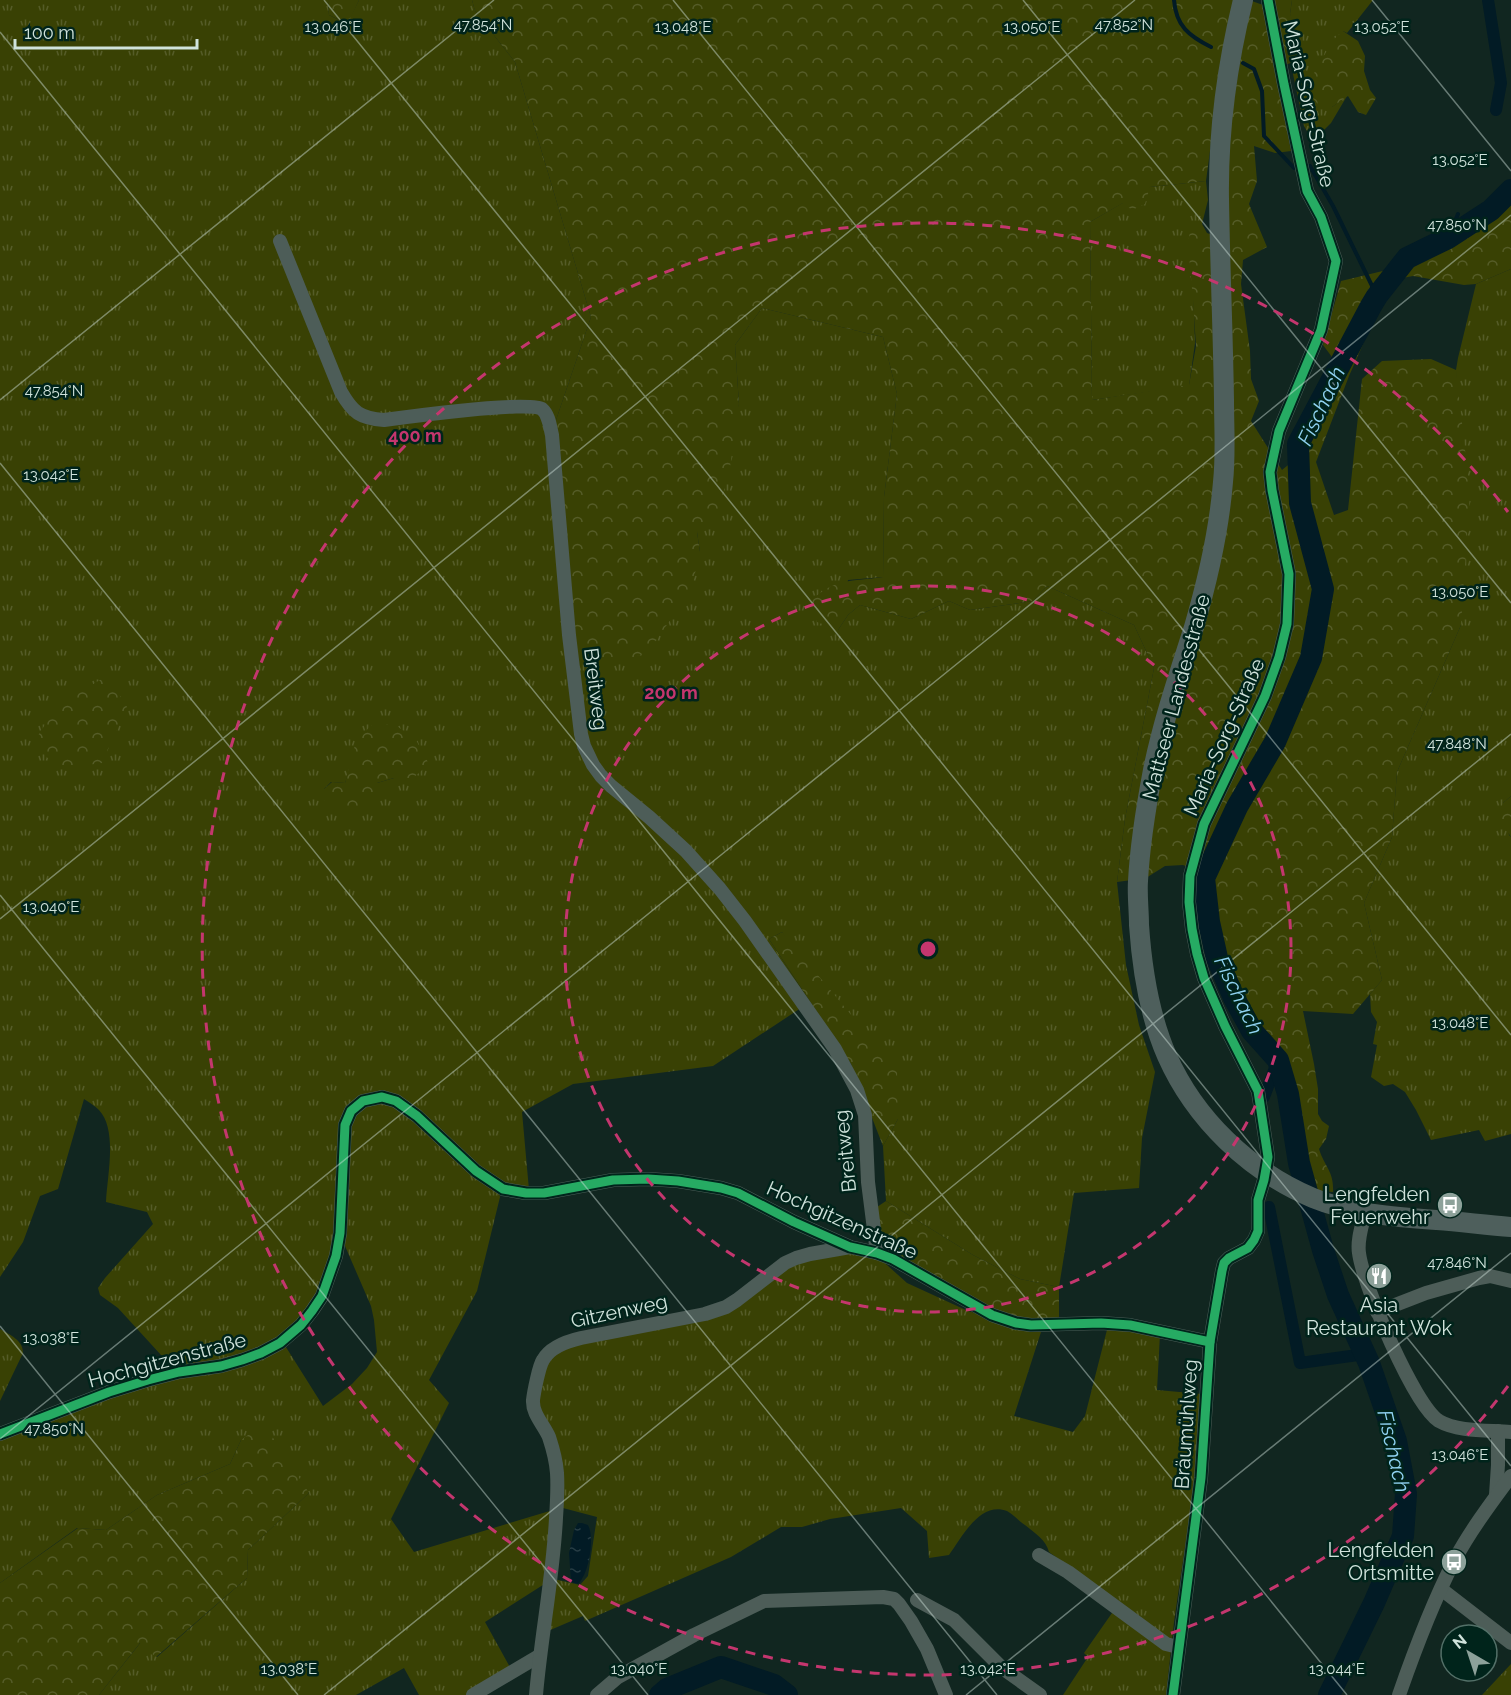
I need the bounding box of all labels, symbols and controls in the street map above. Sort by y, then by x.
scale bar [15,12,196,50]
text: 47.854°N [454,16,512,34]
text: 47.852°N [1095,16,1153,34]
text: 13.046°E [305,18,361,36]
text: 13.048°E [655,18,711,36]
text: 13.050°E [1004,18,1060,36]
text: 13.052°E [1354,18,1410,36]
street label: Maria-Sorg-Straße [1278,19,1340,190]
text: 100 m [24,22,75,43]
text: 13.052°E [1432,151,1488,169]
text: 47.850°N [1427,216,1487,234]
water label: Fischach [1292,363,1350,449]
text: 47.854°N [25,382,83,400]
text: 400 m [388,425,442,446]
text: 13.042°E [23,466,79,484]
text: 13.050°E [1432,583,1488,601]
street label: Mattseer Landesstraße [1137,591,1215,802]
street label: Breitweg [579,646,613,732]
street label: Maria-Sorg-Straße [1178,654,1270,820]
text: 200 m [644,682,698,703]
text: 47.848°N [1427,735,1487,753]
text: 13.040°E [23,898,79,916]
centre of rings [918,939,938,959]
water label: Fischach [1209,952,1269,1038]
text: 13.048°E [1432,1014,1488,1032]
street label: Breitweg [829,1109,861,1193]
street label: Hochgitzenstraße [763,1176,921,1264]
place label: Lengfelden Feuerwehr [1324,1182,1430,1229]
bus stop icon: Lengfelden Feuerwehr [1435,1190,1465,1220]
text: 47.846°N [1427,1254,1487,1272]
restaurant icon: Asia Restaurant Wok [1364,1261,1394,1291]
street label: Gitzenweg [568,1289,670,1333]
place label: Asia Restaurant Wok [1306,1293,1453,1340]
street label: Hochgitzenstraße [85,1327,249,1393]
text: 13.038°E [23,1329,79,1347]
street label: Bräumühlweg [1169,1358,1203,1490]
water label: Fischach [1372,1407,1416,1495]
text: 47.850°N [24,1420,84,1438]
text: 13.046°E [1432,1446,1488,1464]
place label: Lengfelden Ortsmitte [1328,1538,1434,1585]
bus stop icon: Lengfelden Ortsmitte [1439,1547,1469,1577]
north arrow [1439,1623,1499,1683]
text: N [1449,1631,1471,1653]
text: 13.038°E [261,1660,317,1678]
text: 13.040°E [611,1660,667,1678]
text: 13.042°E [960,1660,1016,1678]
text: 13.044°E [1309,1660,1365,1678]

